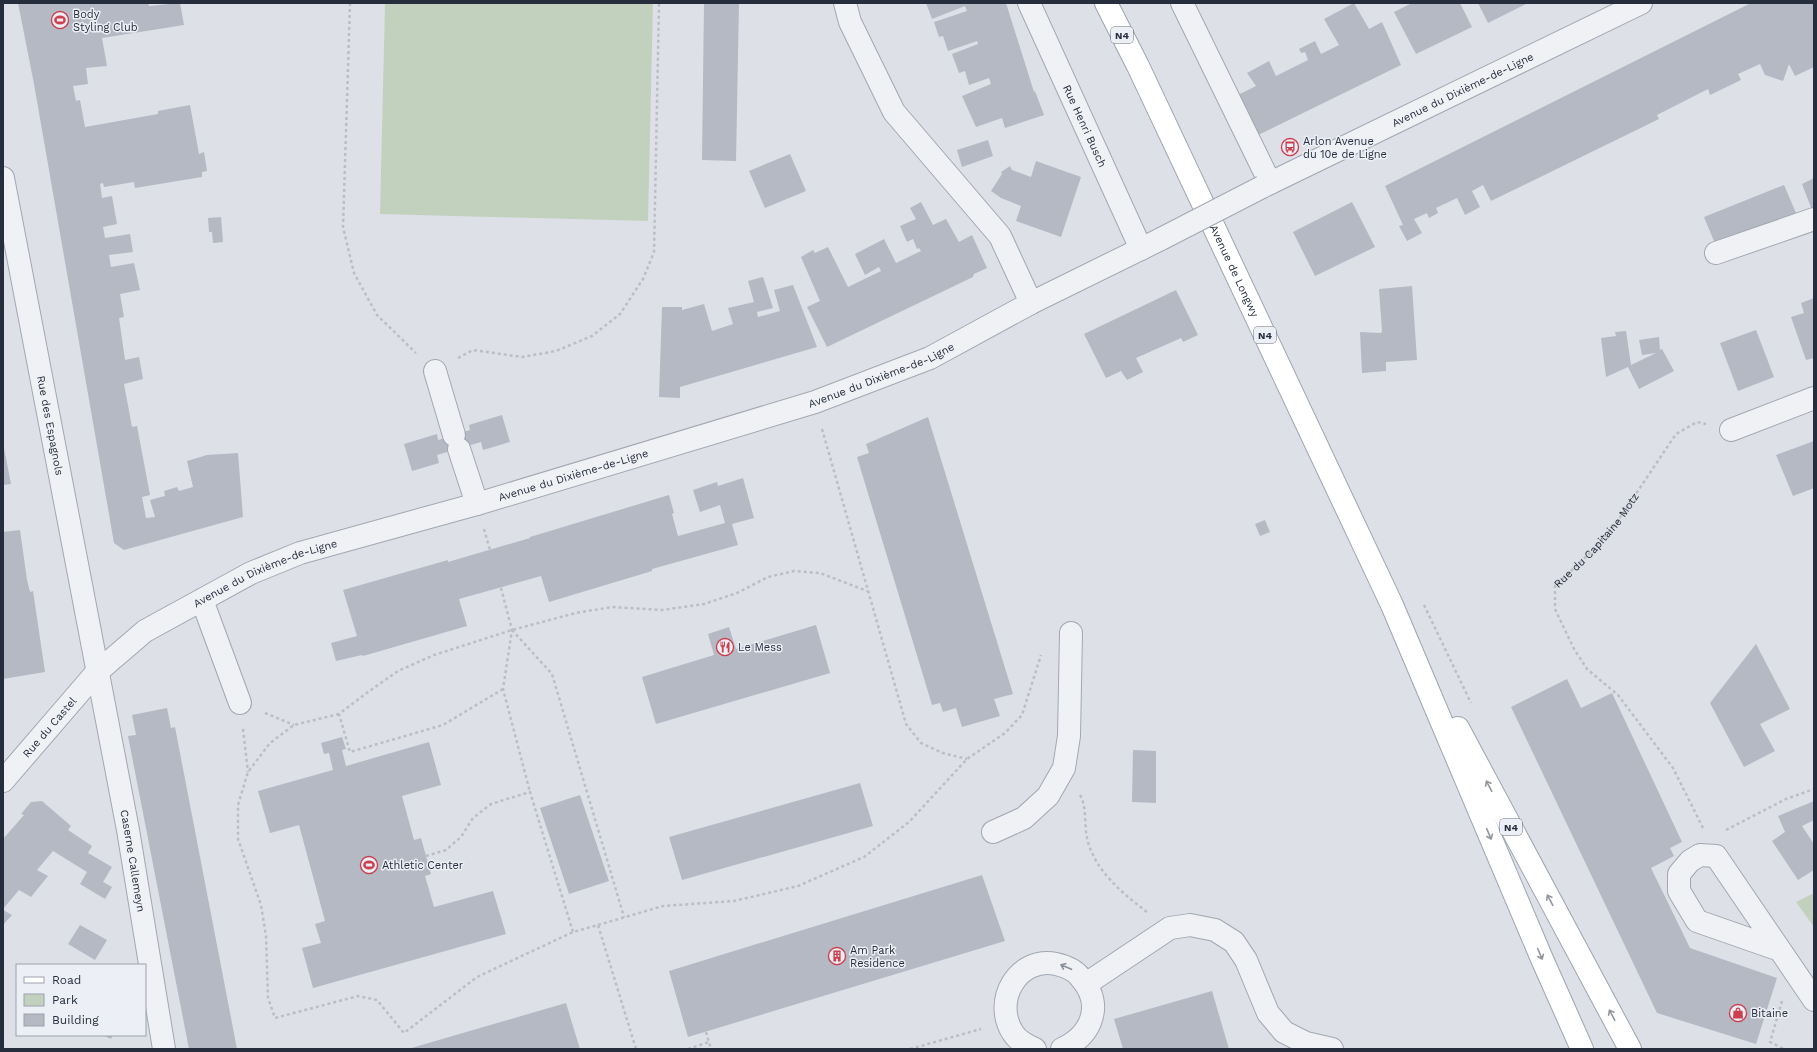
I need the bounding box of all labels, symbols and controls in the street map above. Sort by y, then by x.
place label: Body Styling Club [73,8,138,34]
sports icon: Body Styling Club [50,10,70,30]
road number: N4 [1111,27,1133,43]
street label: Avenue du Dixième-de-Ligne [1390,50,1536,130]
street label: Rue Henri Busch [1061,83,1109,169]
place label: Arlon Avenue du 10e de Ligne [1303,135,1387,161]
bus stop icon: Arlon Avenue du 10e de Ligne [1280,137,1300,157]
street label: Avenue de Longwy [1207,223,1262,319]
road number: N4 [1254,327,1276,343]
street label: Avenue du Dixième-de-Ligne [807,340,956,410]
street label: Rue des Espagnols [35,374,66,477]
street label: Avenue du Dixième-de-Ligne [497,446,650,504]
street label: Rue du Capitaine Motz [1551,490,1641,590]
street label: Avenue du Dixième-de-Ligne [191,537,339,610]
restaurant icon: Le Mess [715,637,735,657]
place label: Le Mess [738,641,782,654]
street label: Rue du Castel [20,694,79,760]
one-way arrow [1485,780,1492,792]
street label: Caserne Callemeyn [118,809,148,913]
road number: N4 [1500,819,1522,835]
one-way arrow [1486,828,1493,840]
sports icon: Athletic Center [359,855,379,875]
place label: Athletic Center [382,859,464,872]
one-way arrow [1546,894,1554,906]
place label: Am Park Residence [850,944,905,970]
building icon: Am Park Residence [827,946,847,966]
one-way arrow [1537,947,1544,959]
one-way arrow [1060,963,1072,971]
legend [16,964,146,1036]
text: Road [52,973,81,987]
text: Park [52,993,78,1007]
shop icon: Bitaine [1728,1003,1748,1023]
place label: Bitaine [1751,1007,1788,1020]
one-way arrow [1607,1009,1615,1021]
text: Building [52,1013,99,1027]

